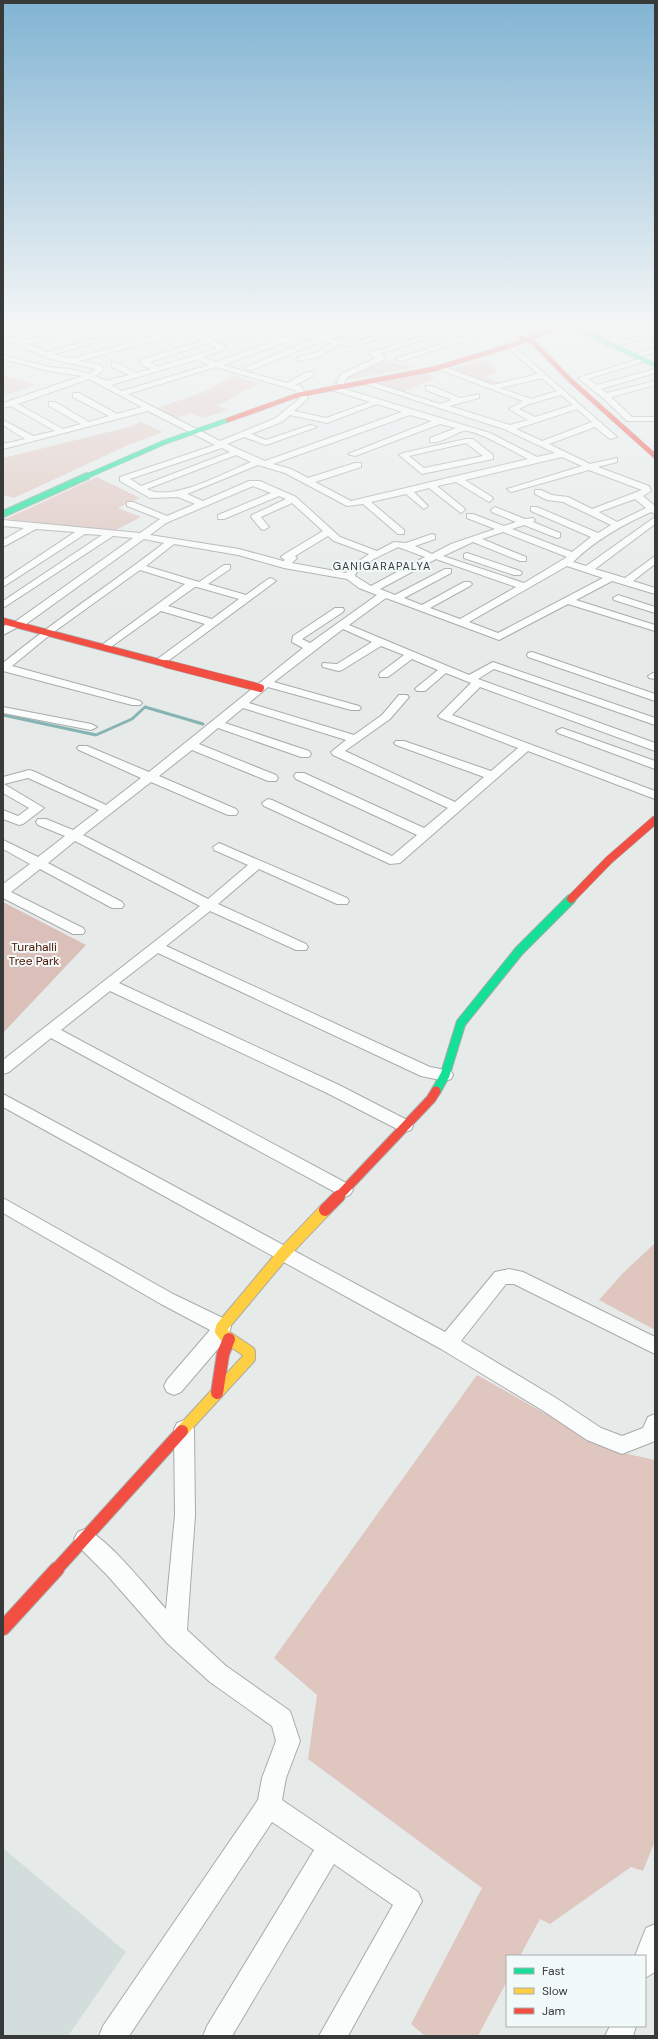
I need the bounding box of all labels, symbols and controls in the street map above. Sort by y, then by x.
district label: GANIGARAPALYA [333,559,431,573]
park label: Turahalli Tree Park [9,939,59,969]
legend [506,1955,646,2027]
text: Fast [542,1963,565,1979]
text: Slow [542,1983,568,1999]
text: Jam [542,2003,565,2019]

